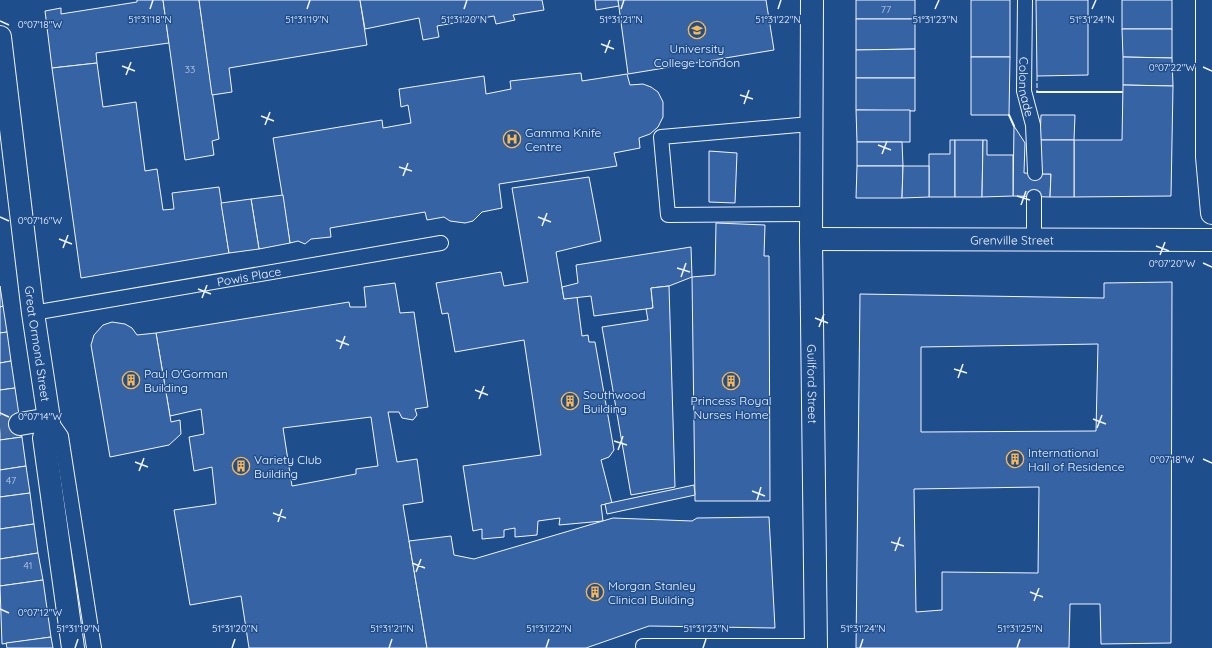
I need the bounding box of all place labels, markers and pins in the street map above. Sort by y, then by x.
school or university icon: University College London [687,20,707,40]
place label: University College London [654,41,740,70]
place label: Gamma Knife Centre [525,125,602,154]
hospital icon: Gamma Knife Centre [502,129,522,149]
place label: Paul O'Gorman Building [144,366,228,395]
building icon: Paul O'Gorman Building [121,370,141,390]
building icon: Princess Royal Nurses Home [721,371,741,391]
place label: Southwood Building [583,387,646,416]
building icon: Southwood Building [560,391,580,411]
place label: Princess Royal Nurses Home [691,393,771,422]
place label: International Hall of Residence [1028,445,1125,474]
building icon: International Hall of Residence [1005,449,1025,469]
place label: Variety Club Building [254,452,322,481]
building icon: Variety Club Building [231,456,251,476]
place label: Morgan Stanley Clinical Building [608,578,696,607]
building icon: Morgan Stanley Clinical Building [585,582,605,602]

